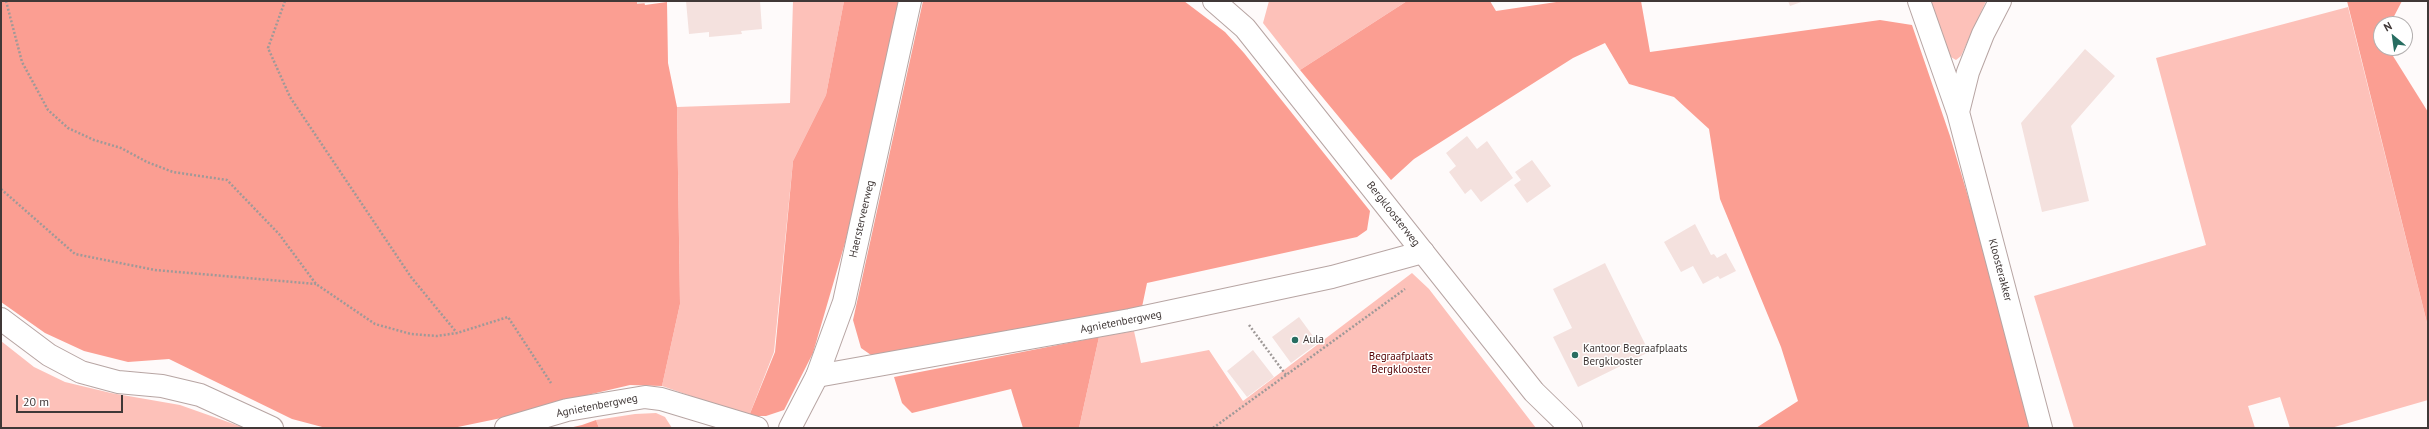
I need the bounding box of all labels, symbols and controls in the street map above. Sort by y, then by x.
north arrow [2373,16,2413,56]
text: N [2381,19,2394,34]
street label: Haersterveerweg [847,179,877,259]
street label: Bergkloosterweg [1364,179,1422,249]
street label: Kloosterakker [1985,237,2015,303]
street label: Agnietenbergweg [1079,308,1163,336]
place label: Aula [1303,333,1324,347]
marker: Aula [1290,335,1300,345]
place label: Kantoor Begraafplaats Bergklooster [1583,342,1687,368]
park label: Begraafplaats Bergklooster [1369,350,1433,376]
marker: Kantoor Begraafplaats Bergklooster [1570,350,1580,360]
scale bar [18,387,125,413]
street label: Agnietenbergweg [555,392,639,420]
text: 20 m [23,394,49,409]

